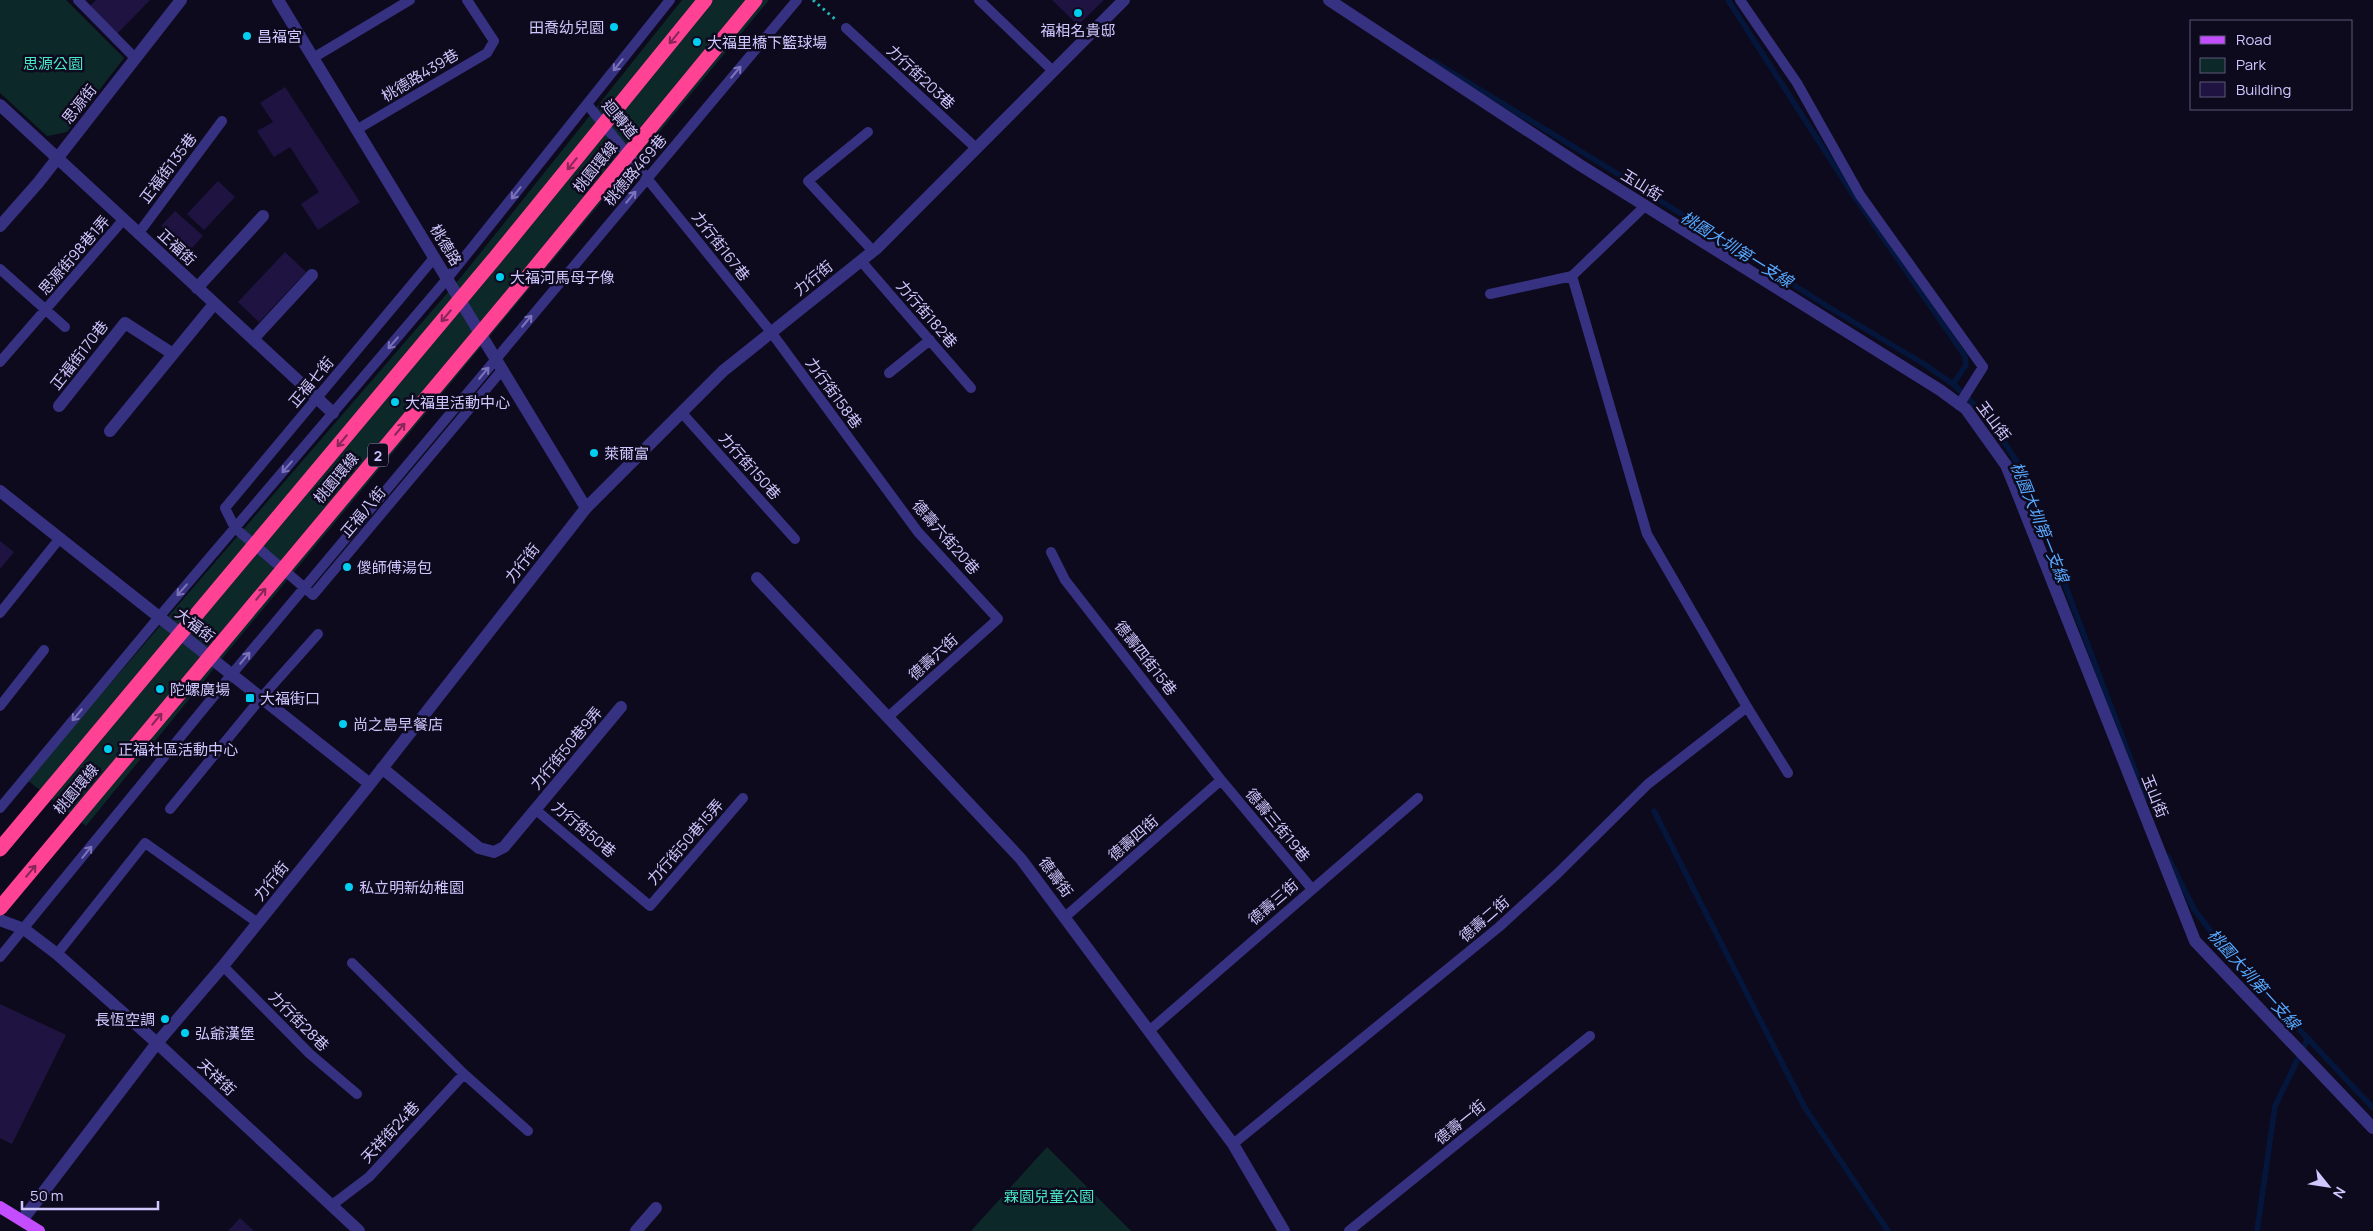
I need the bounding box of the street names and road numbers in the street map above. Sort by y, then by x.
street label: 力行街203巷 [882,40,960,114]
street label: 桃德路439巷 [378,44,462,106]
street label: 思源街 [57,80,101,128]
street label: 迴轉道 [597,95,643,143]
street label: 正福街135巷 [135,129,201,207]
street label: 桃德路469巷 [599,130,671,210]
street label: 桃園環線 [568,137,622,197]
street label: 玉山街 [1617,164,1667,206]
street label: 力行街167巷 [687,207,755,285]
street label: 思源街98巷1弄 [34,211,114,299]
street label: 桃德路 [425,220,467,270]
street label: 正福街 [153,224,201,270]
street label: 力行街 [789,256,837,300]
street label: 力行街182巷 [892,276,962,352]
street label: 正福街170巷 [45,316,113,394]
street label: 正福七街 [284,352,338,412]
street label: 力行街158巷 [801,353,867,433]
street label: 玉山街 [1972,397,2016,445]
street label: 力行街150巷 [714,428,786,504]
road number: 2 [368,444,388,466]
street label: 桃園環線 [309,448,363,508]
street label: 正福八街 [336,482,390,542]
street label: 德壽六街20巷 [908,495,984,579]
street label: 力行街 [500,539,544,587]
street label: 大福街 [171,603,219,647]
street label: 德壽四街15巷 [1110,616,1182,700]
street label: 德壽六街 [904,629,962,685]
street label: 力行街50巷9弄 [525,702,607,794]
street label: 桃園環線 [49,759,103,819]
street label: 玉山街 [2137,771,2173,821]
street label: 德壽三街19巷 [1241,784,1315,866]
street label: 力行街50巷15弄 [642,795,728,889]
street label: 力行街50巷 [547,796,621,862]
street label: 德壽四街 [1103,810,1163,866]
street label: 德壽街 [1034,853,1078,901]
street label: 力行街 [249,857,293,905]
street label: 德壽三街 [1243,874,1303,930]
street label: 德壽二街 [1454,891,1514,947]
street label: 力行街28巷 [264,986,334,1056]
street label: 天祥街 [193,1054,241,1100]
street label: 德壽一街 [1430,1095,1490,1149]
street label: 天祥街24巷 [356,1097,424,1167]

